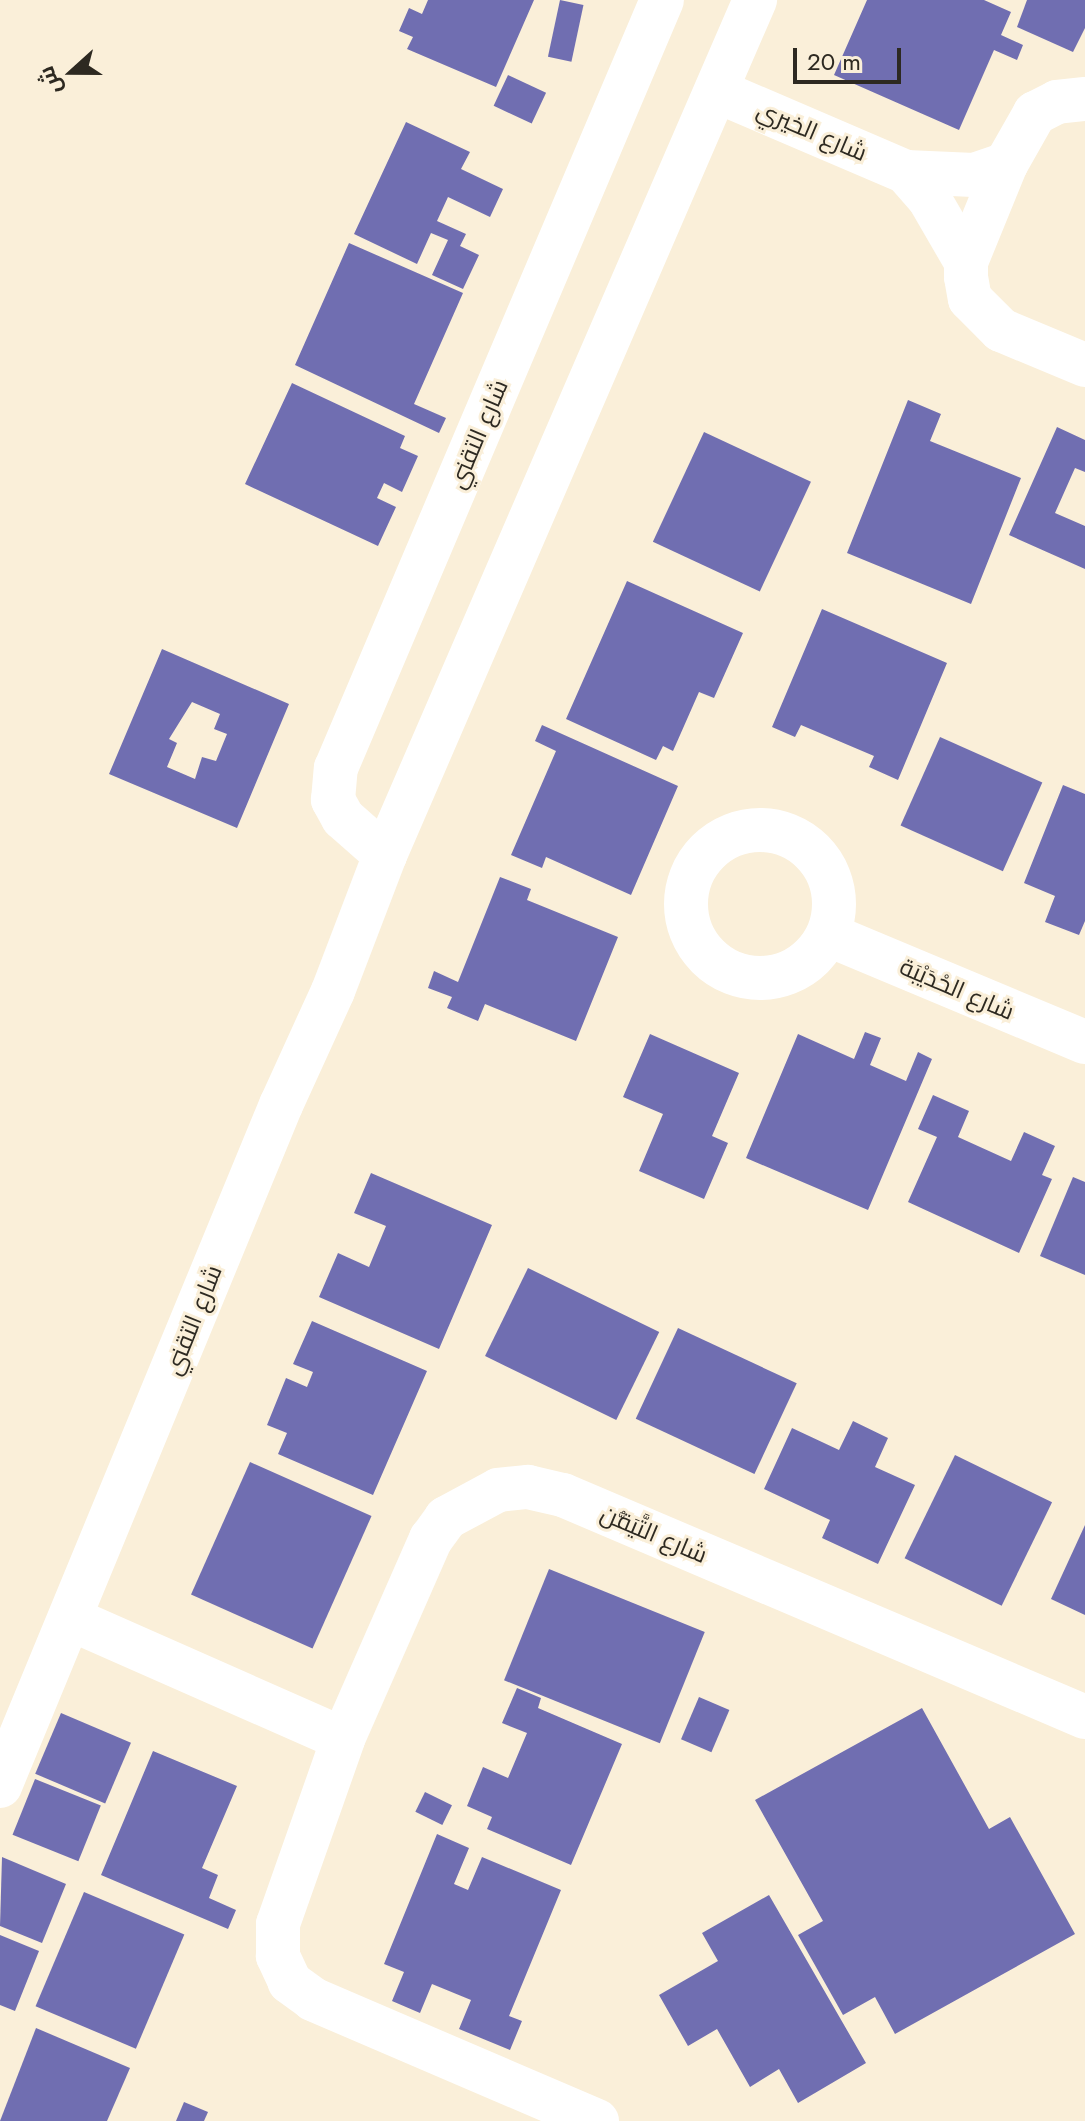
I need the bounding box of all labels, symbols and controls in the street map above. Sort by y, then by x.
north arrow [32,32,112,112]
scale bar [797,32,905,82]
text: 20 m [807,44,861,79]
text: ش [30,62,70,100]
street label: شارع الخيري [753,95,871,167]
street label: شارع التقني [442,375,514,493]
street label: شارع الحْدَيْبَة [896,952,1018,1026]
street label: شارع التقني [158,1261,228,1379]
street label: شارع التَّيَقُّن [596,1499,712,1569]

